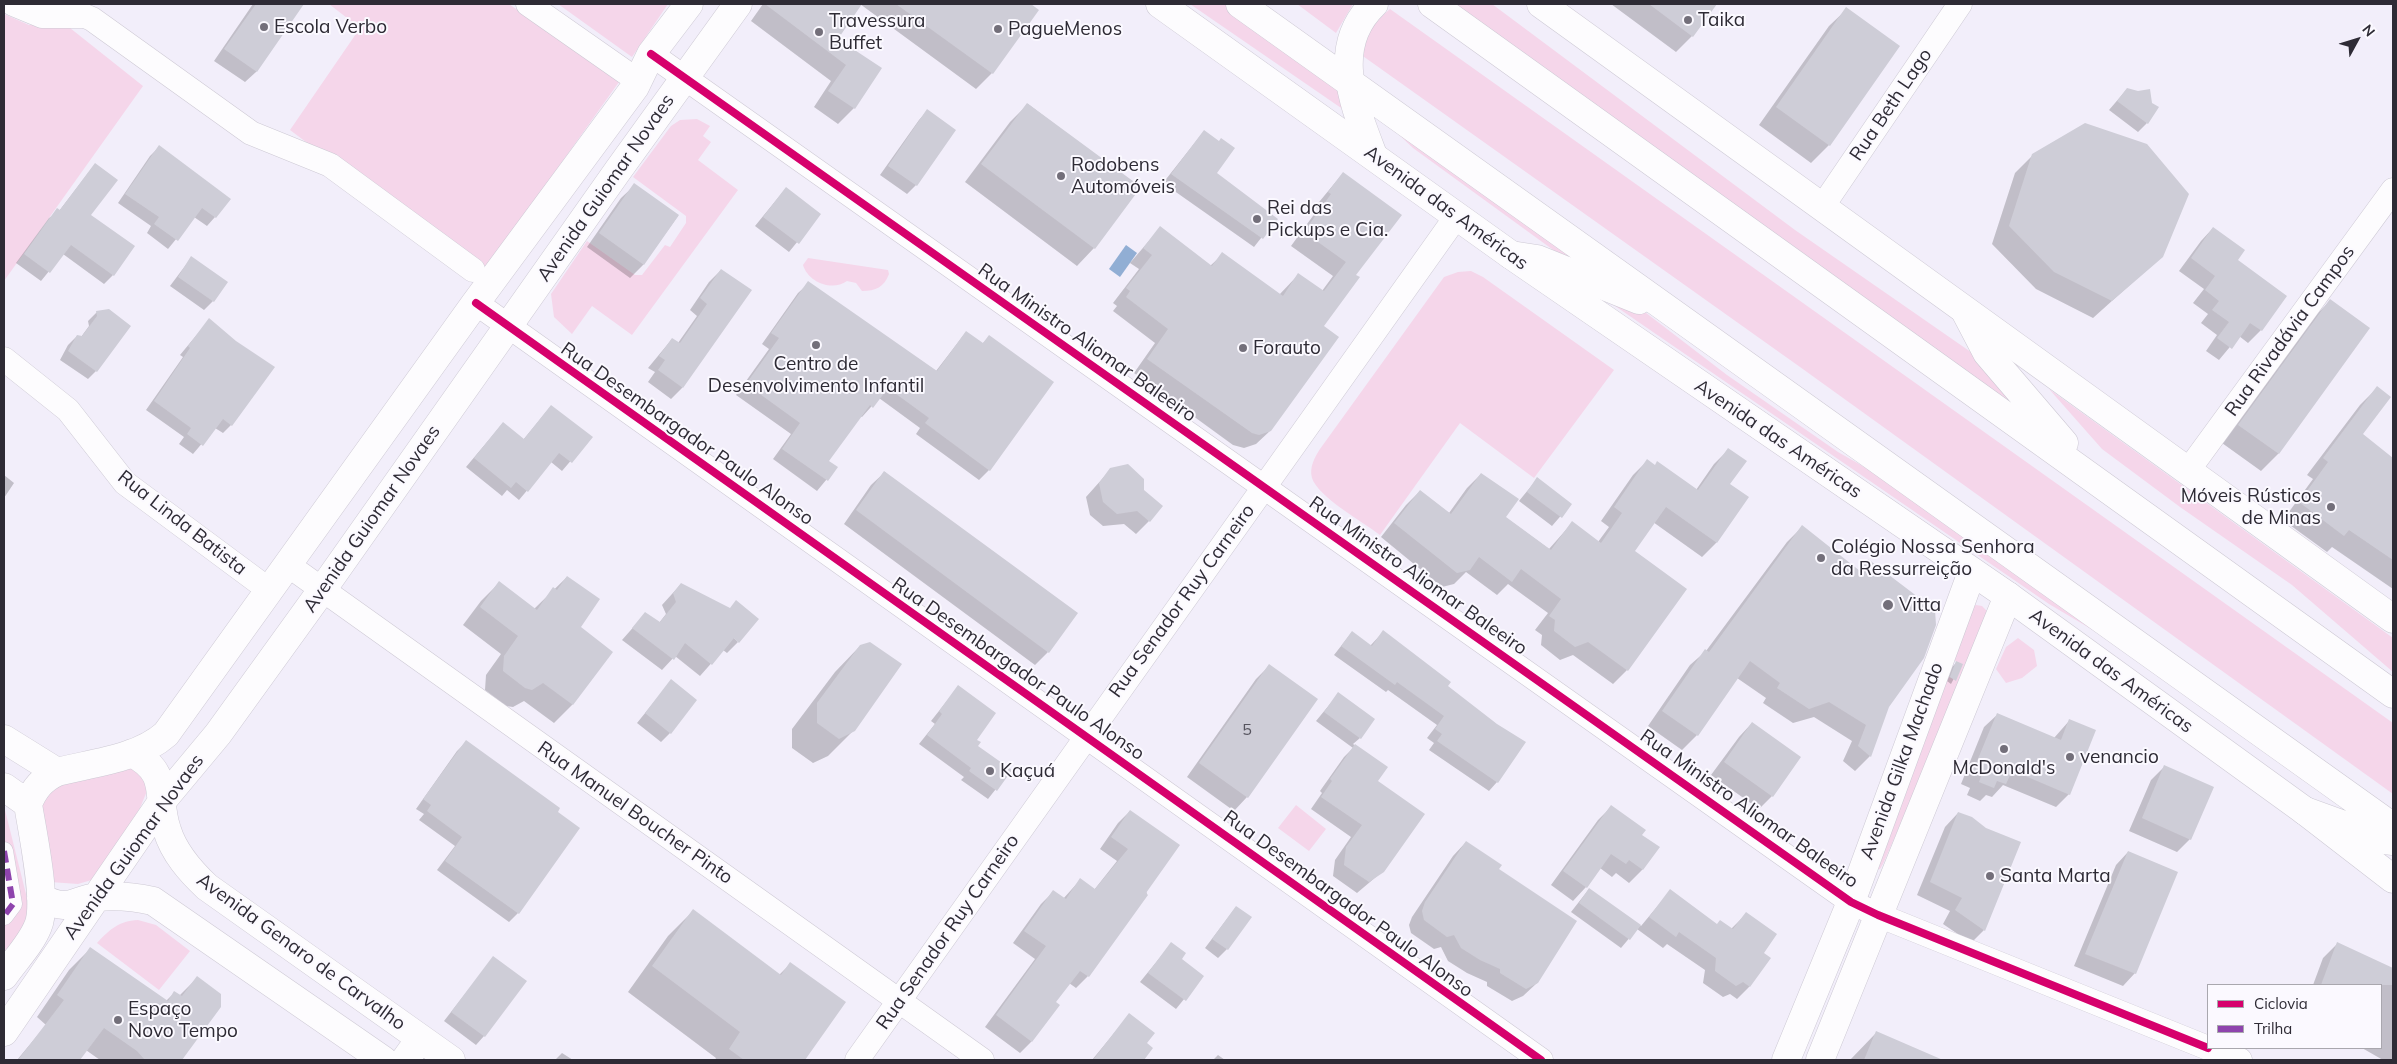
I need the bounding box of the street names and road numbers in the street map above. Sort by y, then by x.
street label: Rua Beth Lago [1845,45,1937,165]
street label: Avenida Guiomar Novaes [533,90,679,286]
street label: Avenida das Américas [1360,141,1532,275]
street label: Rua Rivadávia Campos [2220,241,2360,421]
street label: Rua Ministro Aliomar Baleeiro [974,259,1200,427]
street label: Rua Desembargador Paulo Alonso [556,338,818,530]
street label: Avenida das Américas [1690,374,1866,504]
street label: Avenida Guiomar Novaes [299,421,445,617]
street label: Rua Linda Batista [113,466,251,580]
street label: Rua Ministro Aliomar Baleeiro [1305,492,1531,660]
street label: Rua Senador Ruy Carneiro [1104,500,1260,702]
street label: Rua Desembargador Paulo Alonso [887,573,1149,765]
street label: Avenida das Américas [2025,604,2197,738]
street label: Avenida Gilka Machado [1856,659,1948,863]
street label: Rua Ministro Aliomar Baleeiro [1636,725,1862,893]
street label: Rua Manuel Boucher Pinto [533,737,737,889]
street label: Avenida Guiomar Novaes [59,750,209,944]
street label: Rua Desembargador Paulo Alonso [1219,806,1477,1002]
street label: Rua Senador Ruy Carneiro [872,830,1024,1034]
street label: Avenida Genaro de Carvalho [192,869,410,1035]

